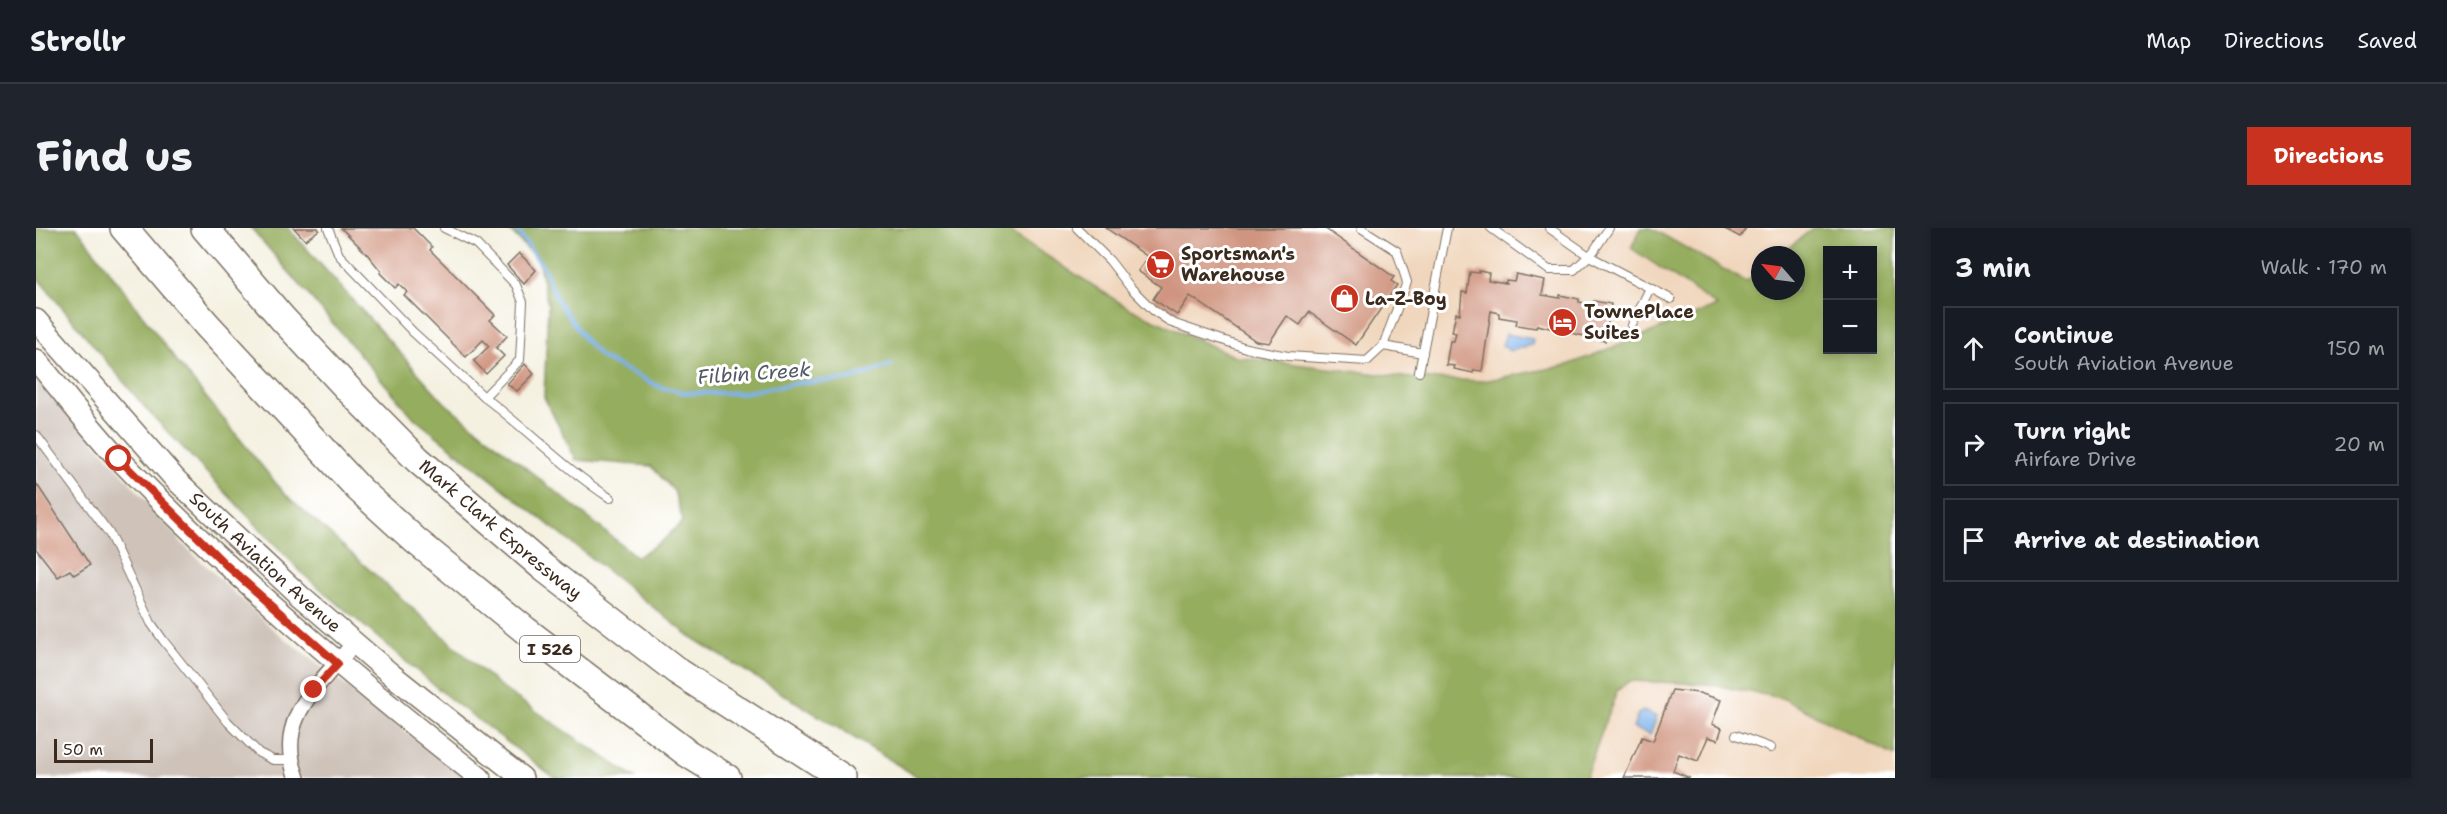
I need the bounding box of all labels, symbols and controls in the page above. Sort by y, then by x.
text: Strollr [30,22,126,60]
text: Map [2146,27,2191,55]
text: Directions [2224,27,2324,55]
text: Saved [2357,27,2417,55]
button: Directions [2247,127,2411,185]
text: Find us [36,128,193,184]
place label: Sportsman's Warehouse [1181,242,1295,287]
north arrow [1751,246,1805,300]
map controls [1823,246,1877,354]
button: + [1823,246,1877,300]
supermarket icon: Sportsman's Warehouse [1144,248,1176,280]
text: 3 min [1955,250,2031,285]
text: Walk · 170 m [2261,254,2387,280]
shop icon: La-Z-Boy [1328,283,1360,315]
place label: La-Z-Boy [1365,287,1447,311]
place label: TownePlace Suites [1584,300,1694,345]
button: − [1823,300,1877,354]
hotel icon: TownePlace Suites [1547,306,1579,338]
text: Continue [2014,321,2114,350]
icon: ahead [1957,332,1990,365]
text: 150 m [2327,335,2385,361]
text: South Aviation Avenue [2014,350,2234,376]
water label: Filbin Creek [696,356,812,390]
text: Turn right [2014,417,2131,446]
icon: right [1957,428,1990,461]
text: 20 m [2334,431,2385,457]
route start [105,445,131,471]
text: Airfare Drive [2014,446,2137,472]
street label: Mark Clark Expressway [414,454,587,605]
street label: South Aviation Avenue [184,487,346,638]
icon: arrive [1957,524,1990,557]
text: Arrive at destination [2014,526,2260,555]
road number: I 526 [520,636,580,662]
route end [300,676,326,702]
scale bar [54,736,153,764]
text: 50 m [63,739,103,760]

